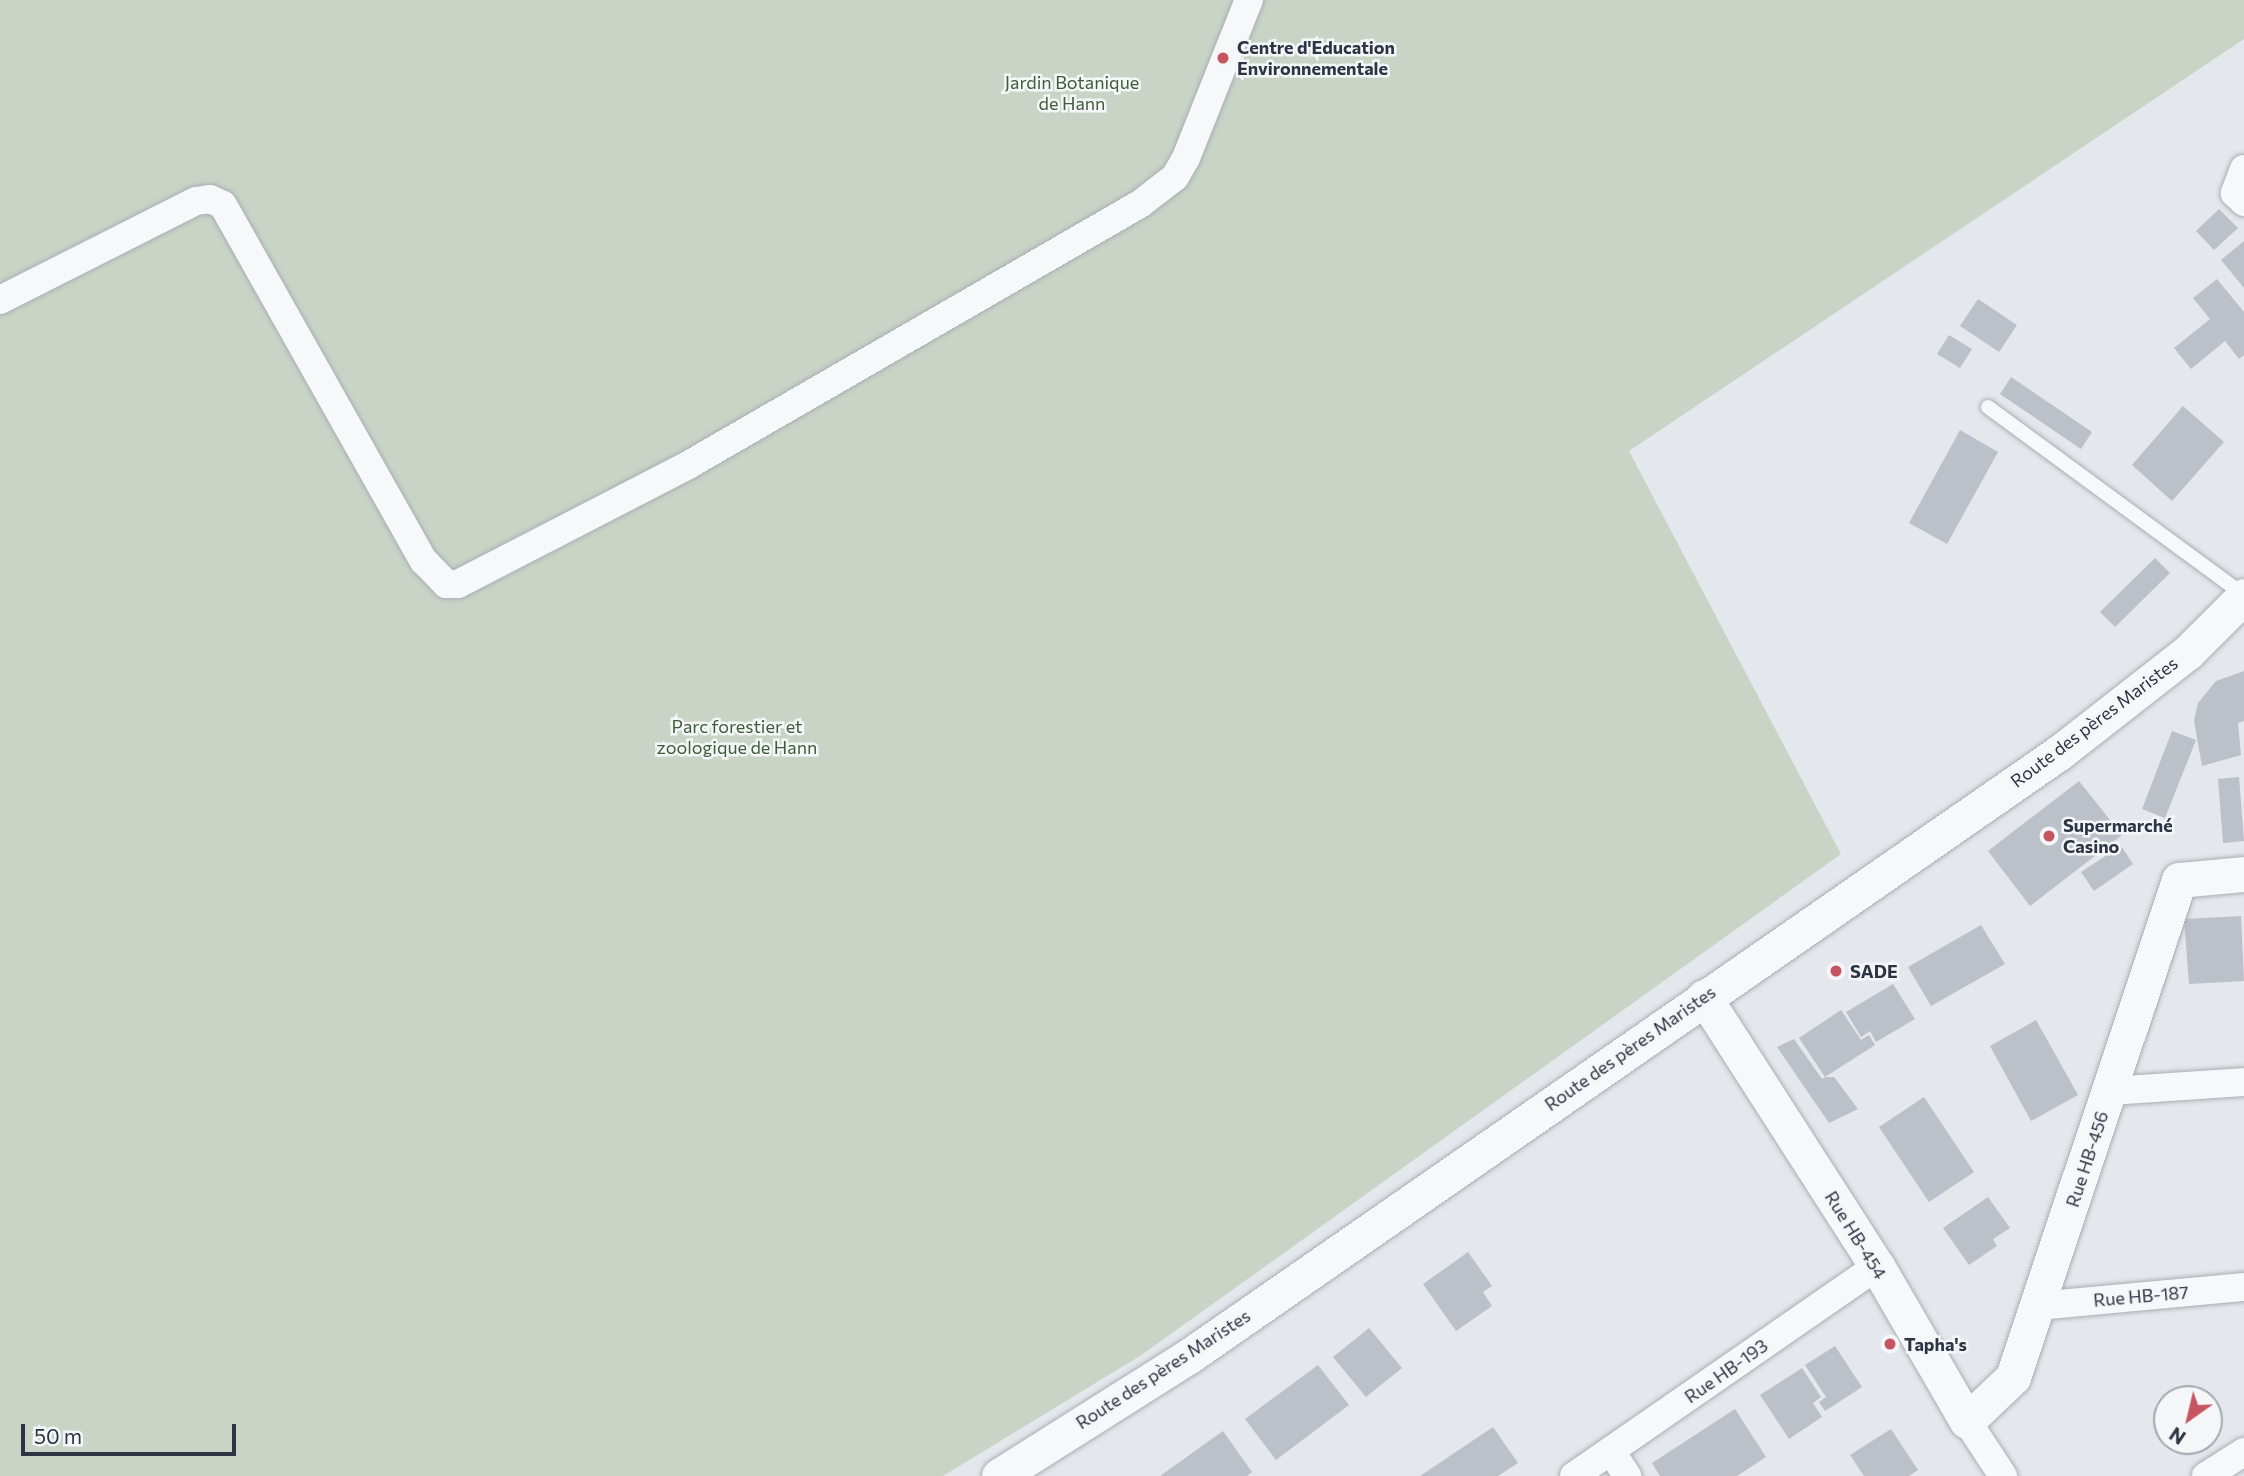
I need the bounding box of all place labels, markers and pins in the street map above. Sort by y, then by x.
place label: Centre d'Education Environnementale [1237,37,1395,80]
marker: Centre d'Education Environnementale [1215,50,1231,66]
place label: Supermarché Casino [2063,815,2173,858]
marker: Supermarché Casino [2041,828,2057,844]
place label: SADE [1850,960,1898,982]
marker: SADE [1828,963,1844,979]
place label: Tapha's [1904,1333,1967,1355]
marker: Tapha's [1882,1336,1898,1352]

